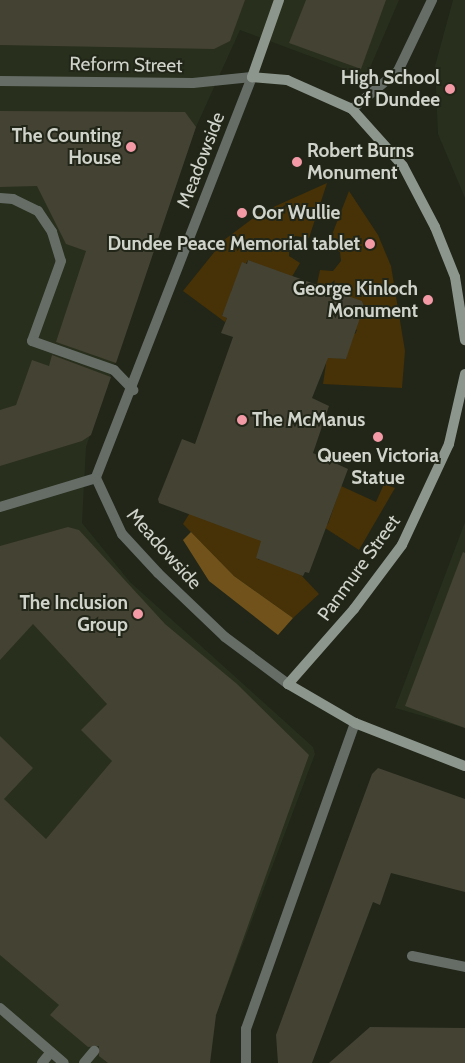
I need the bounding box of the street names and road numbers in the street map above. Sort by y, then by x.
street label: Reform Street [69,53,183,77]
street label: Meadowside [172,109,230,211]
street label: Meadowside [122,504,206,594]
street label: Panmure Street [313,511,405,625]

